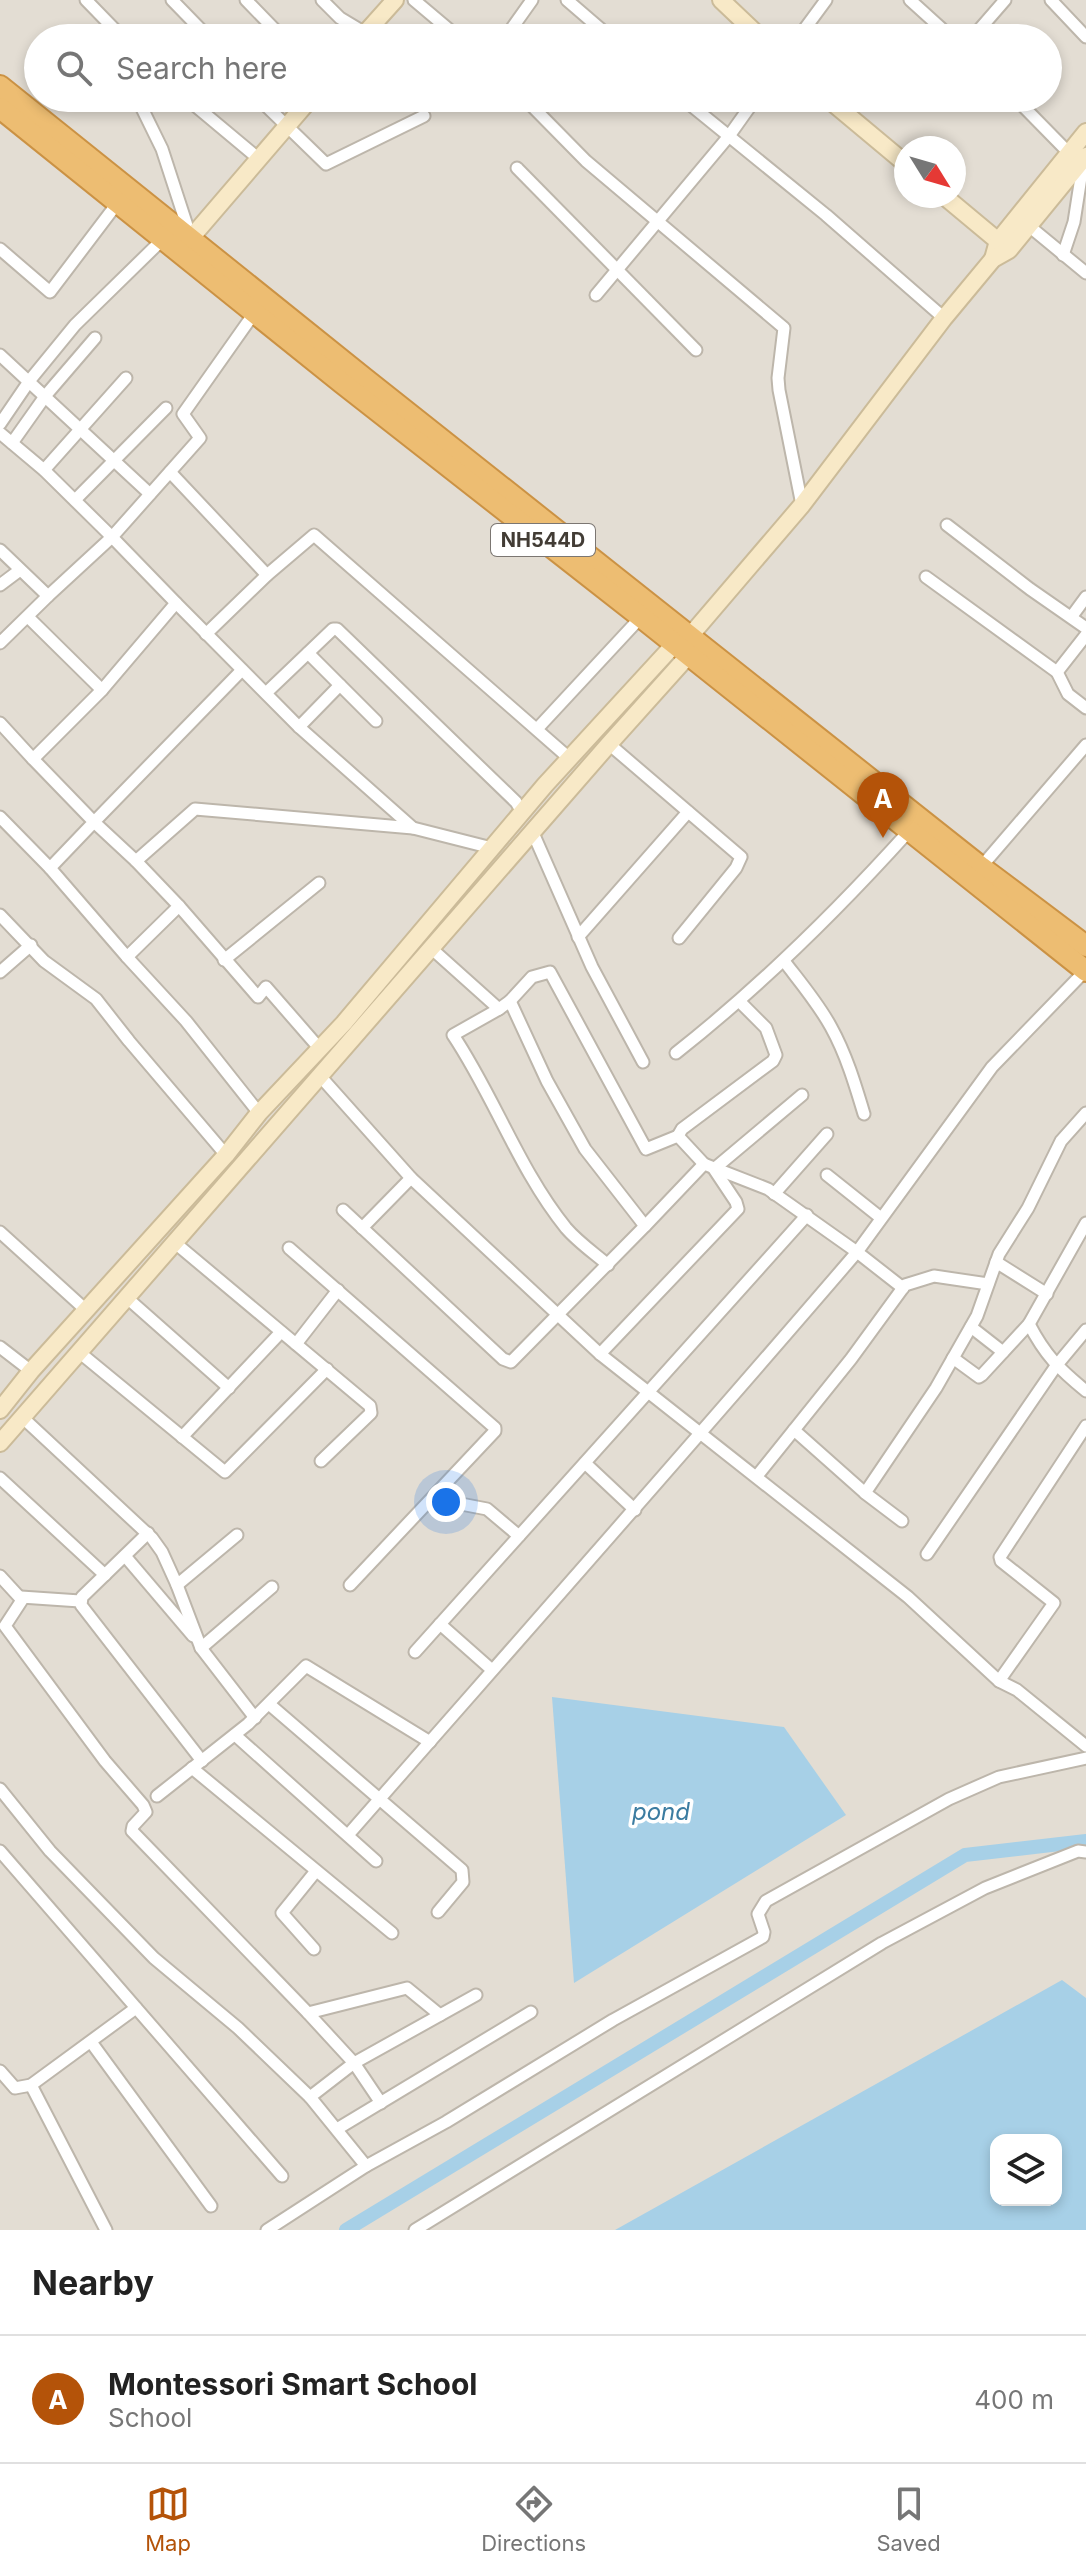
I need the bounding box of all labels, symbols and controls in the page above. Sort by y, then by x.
search box [24,24,1062,112]
icon: search [52,46,96,90]
text: Search here [116,50,288,86]
north arrow [894,136,966,208]
road number: NH544D [491,524,595,556]
pin: A [857,772,909,838]
your location [426,1482,466,1522]
water label: pond [631,1797,690,1826]
map controls [990,2134,1062,2206]
button: layers [990,2134,1062,2206]
text: Nearby [32,2262,154,2303]
text: Montessori Smart School [108,2366,478,2402]
text: A [48,2384,68,2415]
text: 400 m [974,2384,1054,2415]
text: School [108,2402,192,2433]
tab: Map [145,2482,191,2556]
tab: Directions [481,2482,586,2556]
tab: Saved [876,2482,941,2556]

